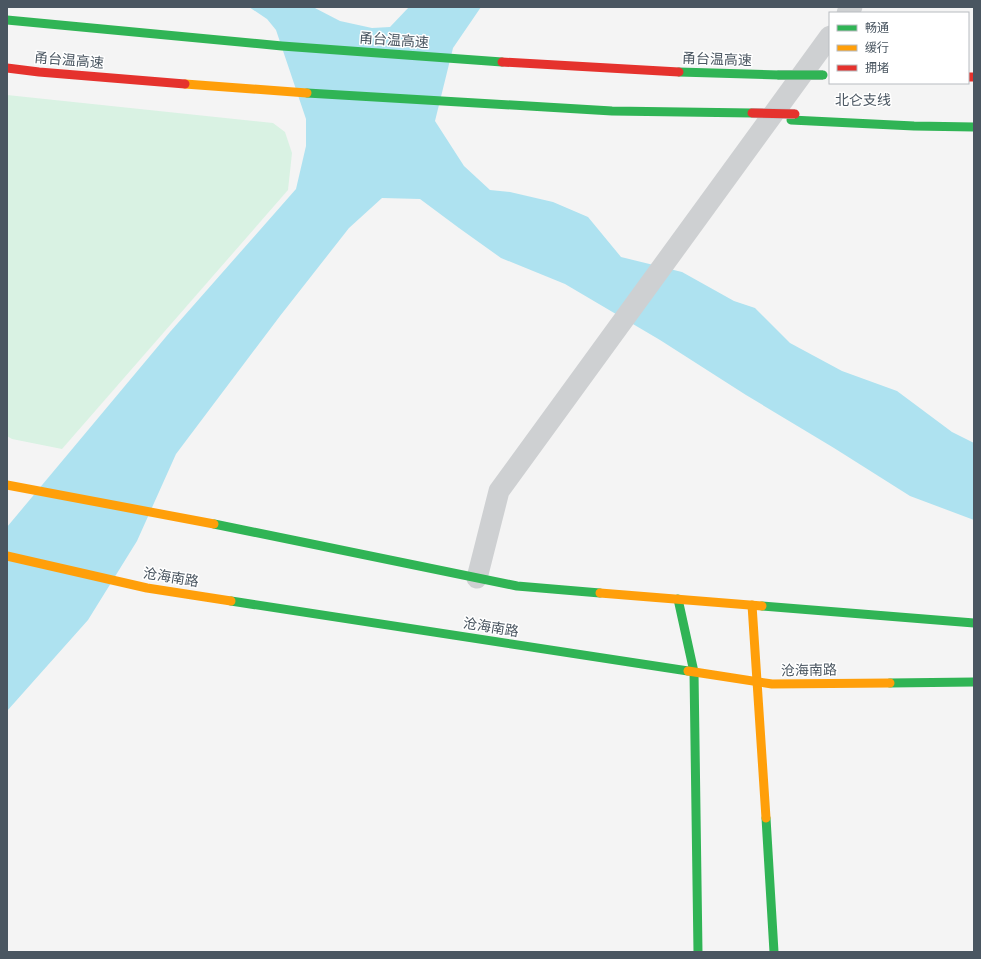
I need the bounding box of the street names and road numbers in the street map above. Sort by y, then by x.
street label: 甬台温高速 [358,28,430,52]
street label: 甬台温高速 [33,47,105,73]
street label: 甬台温高速 [682,48,752,70]
street label: 北仑支线 [835,90,891,110]
street label: 沧海南路 [142,563,200,591]
street label: 沧海南路 [462,613,520,641]
street label: 沧海南路 [781,660,837,680]

